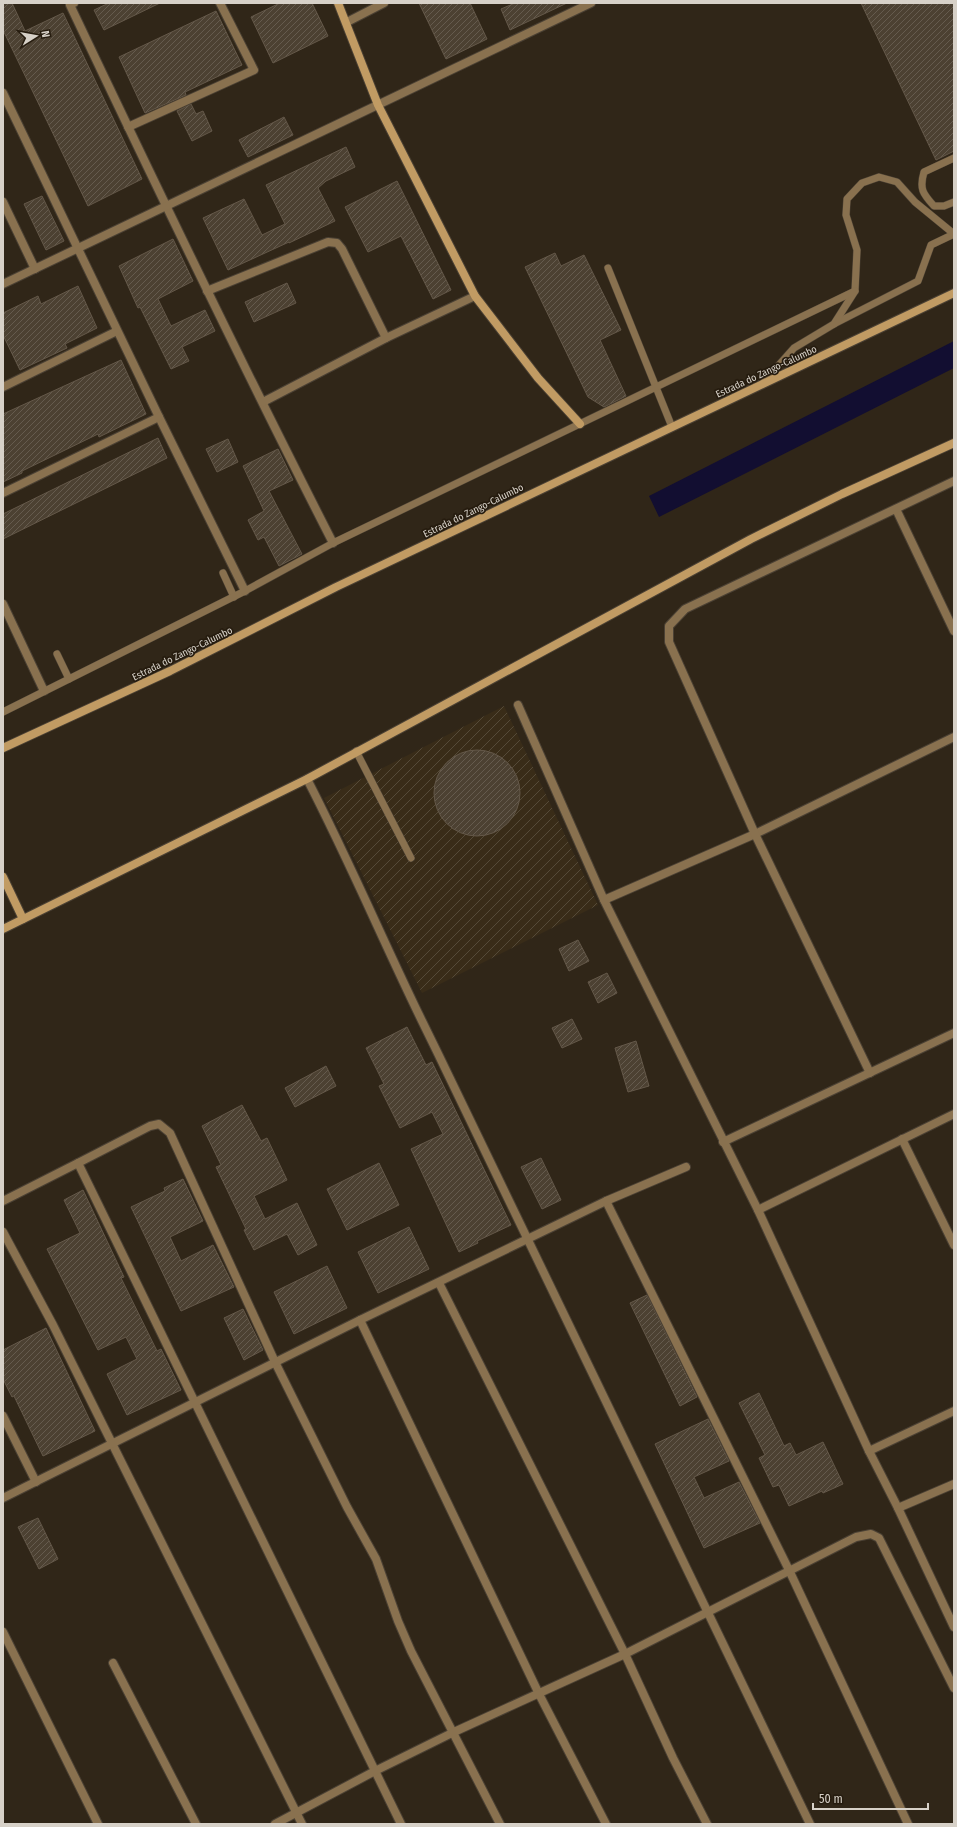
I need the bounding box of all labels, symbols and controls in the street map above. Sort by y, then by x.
north arrow [16,16,56,56]
text: N [38,30,52,39]
street label: Estrada do Zango-Calumbo [714,343,819,401]
street label: Estrada do Zango-Calumbo [421,481,526,540]
street label: Estrada do Zango-Calumbo [130,624,235,683]
scale bar [813,1785,928,1811]
text: 50 m [819,1792,843,1806]

